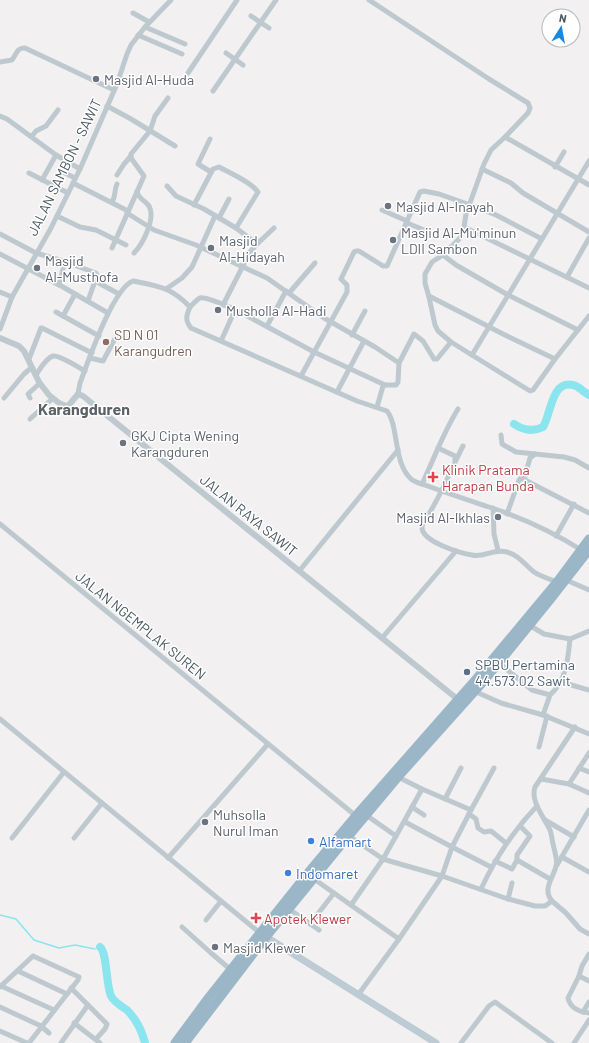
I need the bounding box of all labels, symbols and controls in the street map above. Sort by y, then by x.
north arrow [541,8,581,48]
text: N [558,11,568,25]
place label: Masjid Al-Huda [104,71,194,88]
marker: Masjid Al-Huda [91,74,101,84]
street label: JALAN SAMBON - SAWIT [23,96,105,238]
place label: Masjid Al-Inayah [396,198,494,215]
marker: Masjid Al-Inayah [383,201,393,211]
place label: Masjid Al-Mu'minun LDII Sambon [401,224,516,257]
place label: Masjid Al-Hidayah [219,232,285,265]
marker: Masjid Al-Mu'minun LDII Sambon [388,235,398,245]
marker: Masjid Al-Hidayah [206,243,216,253]
place label: Masjid Al-Musthofa [45,252,118,285]
marker: Masjid Al-Musthofa [32,263,42,273]
place label: Musholla Al-Hadi [226,302,326,319]
marker: Musholla Al-Hadi [213,305,223,315]
place label: SD N 01 Karangudren [114,326,192,359]
marker: SD N 01 Karangudren [101,337,111,347]
district label: Karangduren [38,399,130,418]
place label: GKJ Cipta Wening Karangduren [131,427,239,460]
marker: GKJ Cipta Wening Karangduren [118,438,128,448]
place label: Klinik Pratama Harapan Bunda [442,461,534,494]
street label: JALAN RAYA SAWIT [197,471,301,559]
marker: Klinik Pratama Harapan Bunda [427,471,439,483]
place label: Masjid Al-Ikhlas [396,509,490,526]
marker: Masjid Al-Ikhlas [493,512,503,522]
street label: JALAN NGEMPLAK SUREN [72,567,210,683]
place label: SPBU Pertamina 44.573.02 Sawit [475,656,575,689]
marker: SPBU Pertamina 44.573.02 Sawit [462,667,472,677]
place label: Muhsolla Nurul Iman [213,806,279,839]
marker: Muhsolla Nurul Iman [200,817,210,827]
place label: Alfamart [319,833,372,850]
marker: Alfamart [306,836,316,846]
place label: Indomaret [296,865,359,882]
marker: Indomaret [283,868,293,878]
place label: Apotek Klewer [264,910,351,927]
marker: Apotek Klewer [251,913,261,923]
place label: Masjid Klewer [223,939,306,956]
marker: Masjid Klewer [210,942,220,952]

